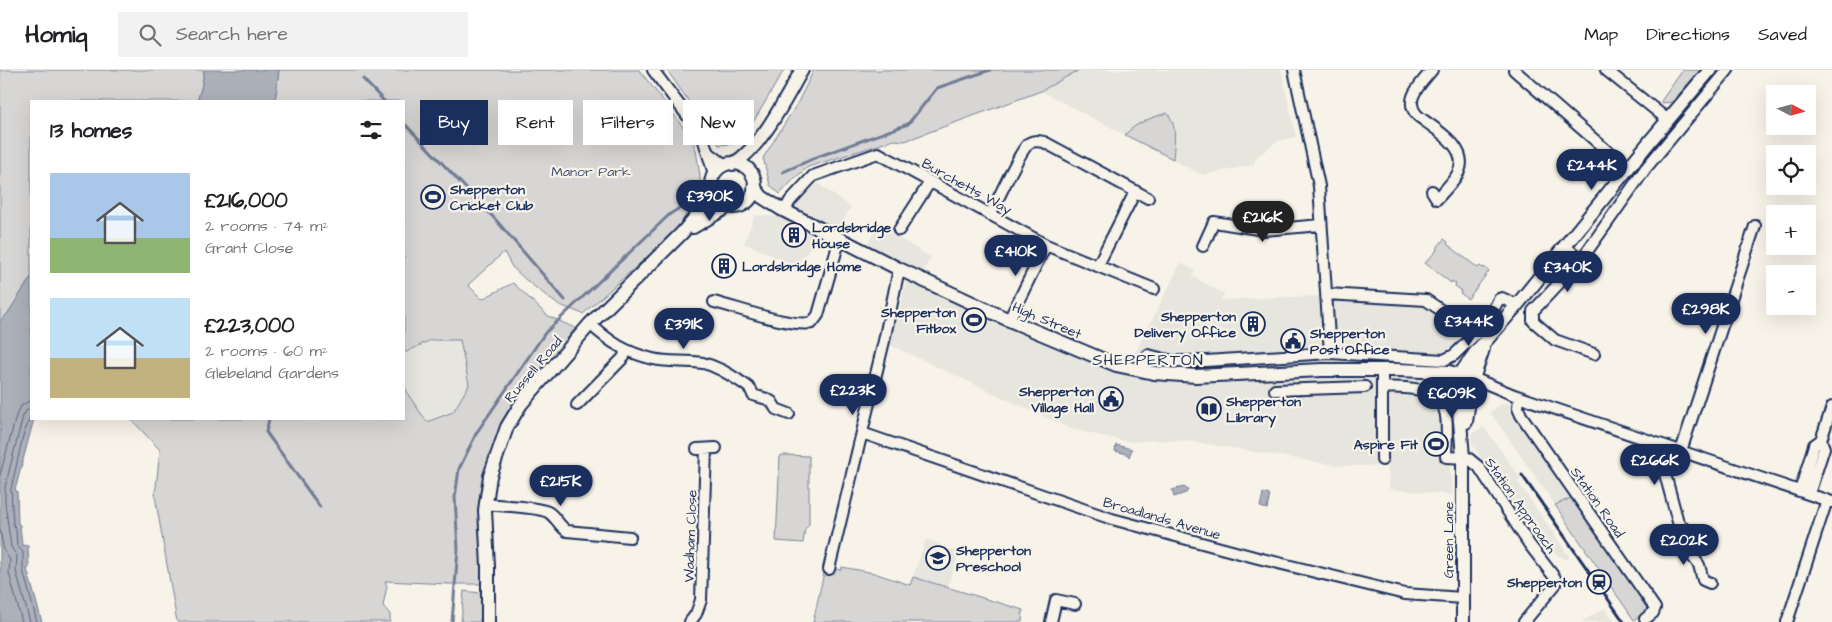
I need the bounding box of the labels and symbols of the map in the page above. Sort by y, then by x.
north arrow [1766,85,1816,135]
pin: £244K [1557,148,1627,191]
street label: Burchetts Way [918,154,1015,220]
park label: Manor Park [551,162,631,182]
place label: Shepperton Cricket Club [449,180,533,216]
pin: £390K [675,180,745,222]
sports icon: Shepperton Cricket Club [420,184,446,210]
pin: £216K [1228,200,1298,243]
place label: Lordsbridge House [812,218,892,254]
building icon: Lordsbridge House [781,222,807,248]
pin: £410K [981,234,1051,277]
pin: £340K [1533,250,1603,293]
building icon: Lordsbridge Home [711,253,737,279]
place label: Lordsbridge Home [742,257,862,278]
pin: £298K [1671,292,1741,335]
street label: High Street [1009,297,1085,345]
place label: Shepperton Fitbox [880,303,956,339]
pin: £344K [1434,304,1504,347]
sports icon: Shepperton Fitbox [961,307,987,333]
place label: Shepperton Delivery Office [1135,307,1236,343]
pin: £391K [649,308,719,350]
building icon: Shepperton Delivery Office [1240,311,1266,337]
place label: Shepperton Post Office [1309,324,1390,360]
public building icon: Shepperton Post Office [1280,328,1306,354]
street label: Russell Road [500,332,567,407]
district label: SHEPPERTON [1092,349,1204,371]
pin: £223K [818,374,888,416]
pin: £609K [1417,376,1487,419]
place label: Shepperton Village Hall [1018,382,1095,419]
public building icon: Shepperton Village Hall [1098,386,1124,412]
place label: Shepperton Library [1225,392,1301,428]
library icon: Shepperton Library [1196,396,1222,422]
sports icon: Aspire Fit [1423,431,1449,457]
place label: Aspire Fit [1354,435,1418,455]
pin: £266K [1620,444,1690,486]
street label: Station Approach [1480,454,1561,558]
street label: Station Road [1565,463,1629,542]
pin: £215K [526,464,596,507]
street label: Wadham Close [679,489,703,583]
street label: Broadlands Avenue [1101,493,1223,545]
street label: Green Lane [1439,501,1459,578]
pin: £202K [1649,524,1719,566]
place label: Shepperton Preschool [955,541,1031,577]
school or university icon: Shepperton Preschool [925,545,951,571]
station icon: Shepperton [1586,569,1612,595]
place label: Shepperton [1506,573,1582,593]

